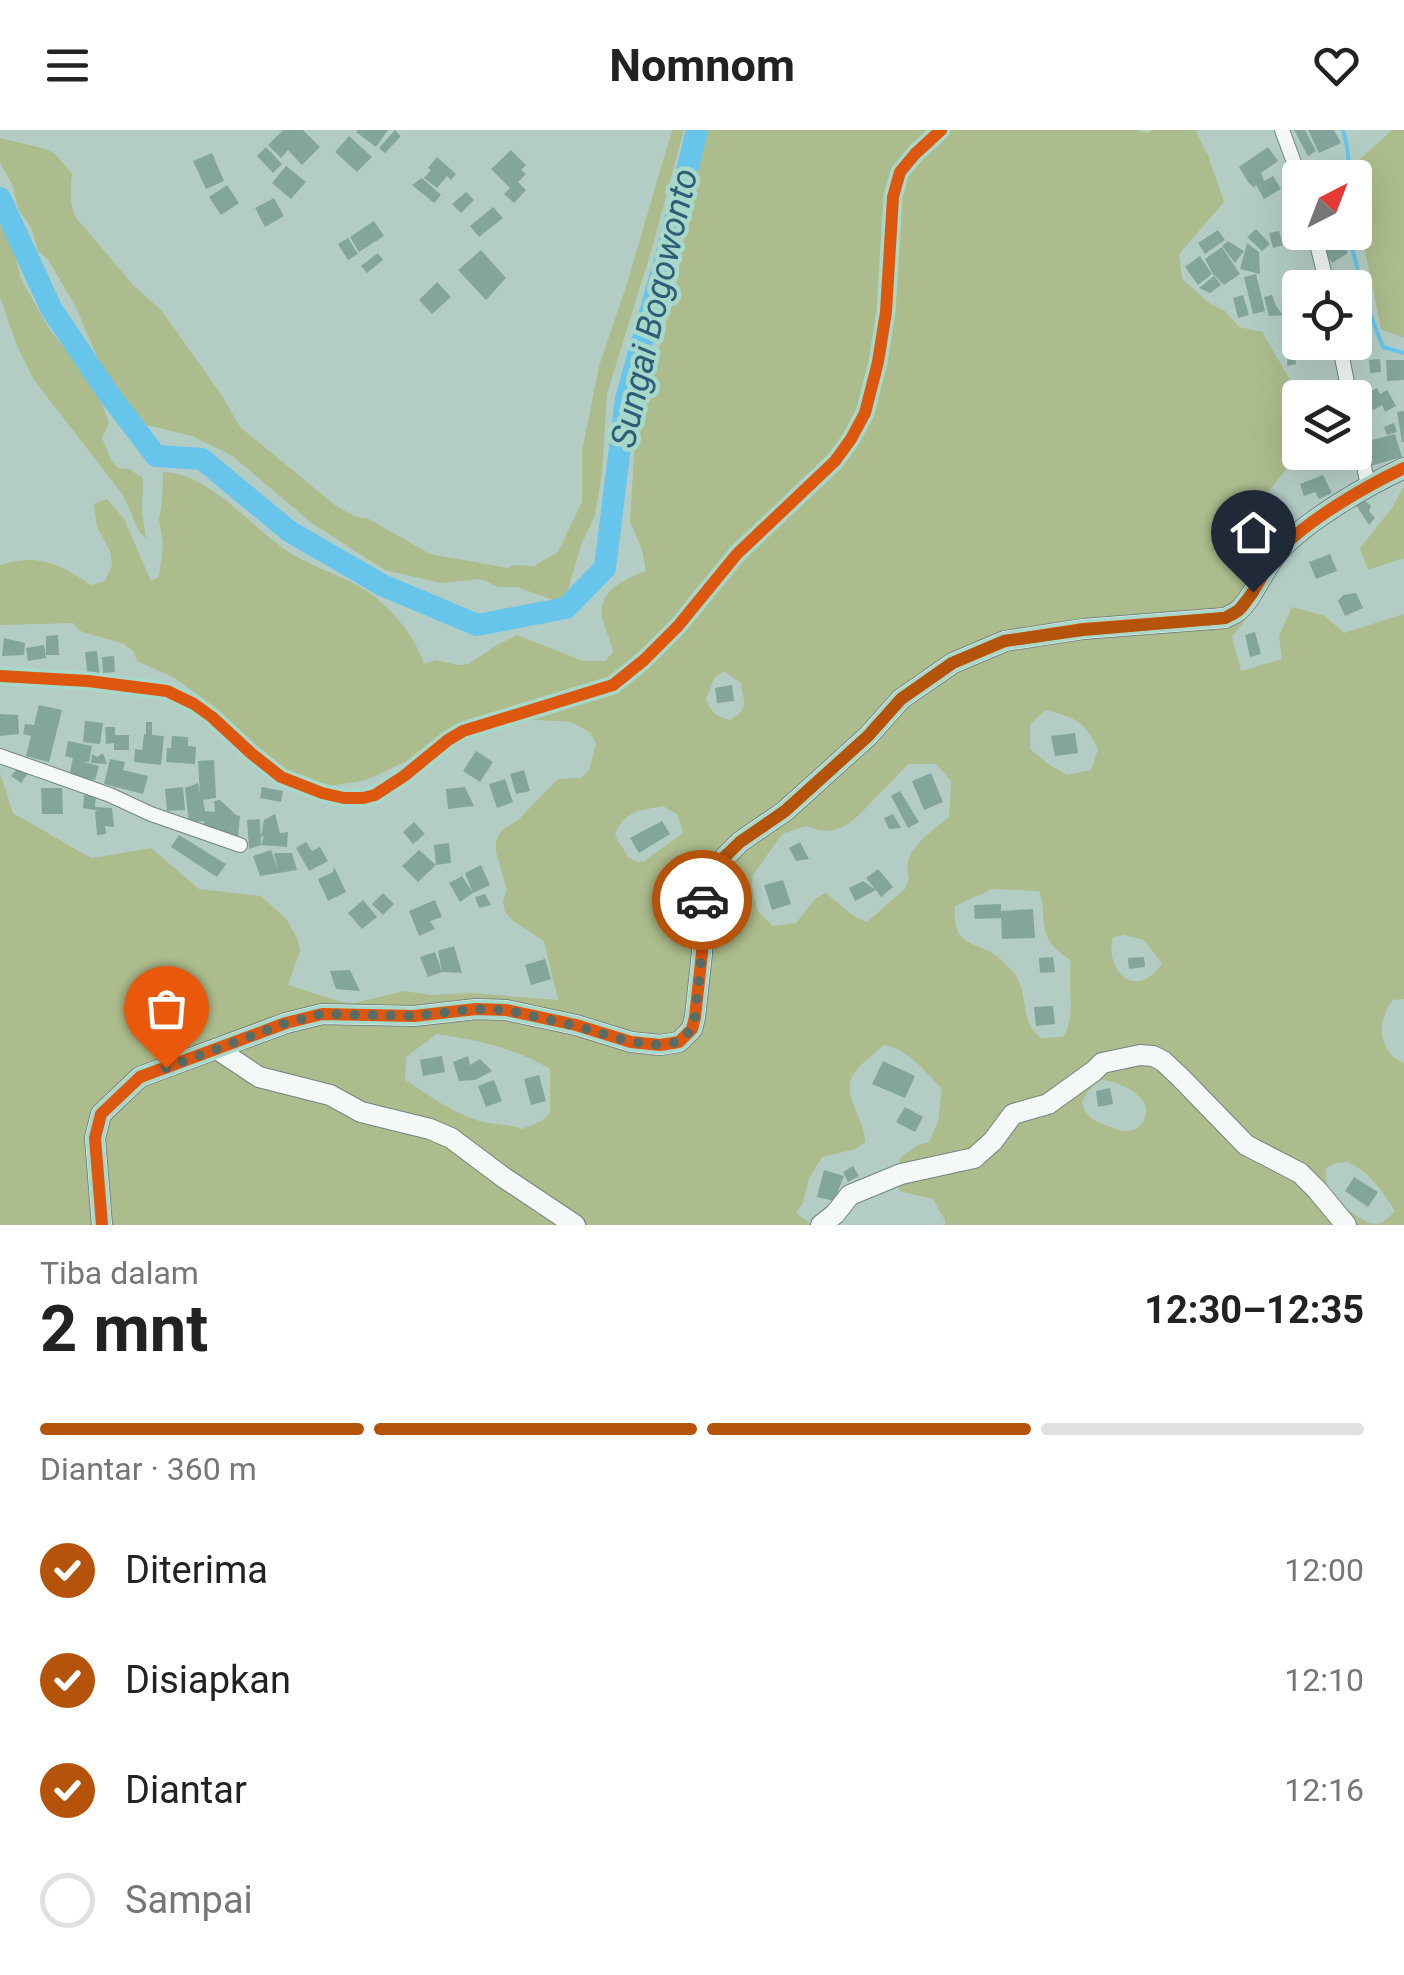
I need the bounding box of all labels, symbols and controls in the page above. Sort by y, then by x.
icon: menu [40,38,95,93]
icon: heart [1309,38,1364,93]
text: Nomnom [609,39,795,92]
north arrow [1282,160,1372,250]
map controls [1282,160,1372,470]
water label: Sungai Bogowonto [602,165,706,451]
button: locate [1282,270,1372,360]
button: layers [1282,380,1372,470]
pin [1211,490,1296,593]
icon: home [1226,505,1281,560]
courier [652,850,752,950]
icon: car [675,873,730,928]
pin [124,966,209,1069]
icon: bag [139,981,194,1036]
text: Tiba dalam [40,1254,199,1292]
text: 12:30–12:35 [1144,1288,1364,1332]
text: 2 mnt [40,1291,208,1367]
text: Diantar · 360 m [40,1450,257,1488]
icon: check [40,1543,95,1598]
text: Diterima [125,1548,268,1592]
text: 12:00 [1284,1551,1364,1589]
icon: check [40,1653,95,1708]
text: Disiapkan [125,1658,291,1702]
text: 12:10 [1284,1661,1364,1699]
icon: check [40,1763,95,1818]
text: Diantar [125,1768,247,1812]
text: 12:16 [1284,1771,1364,1809]
text: Sampai [125,1878,253,1922]

